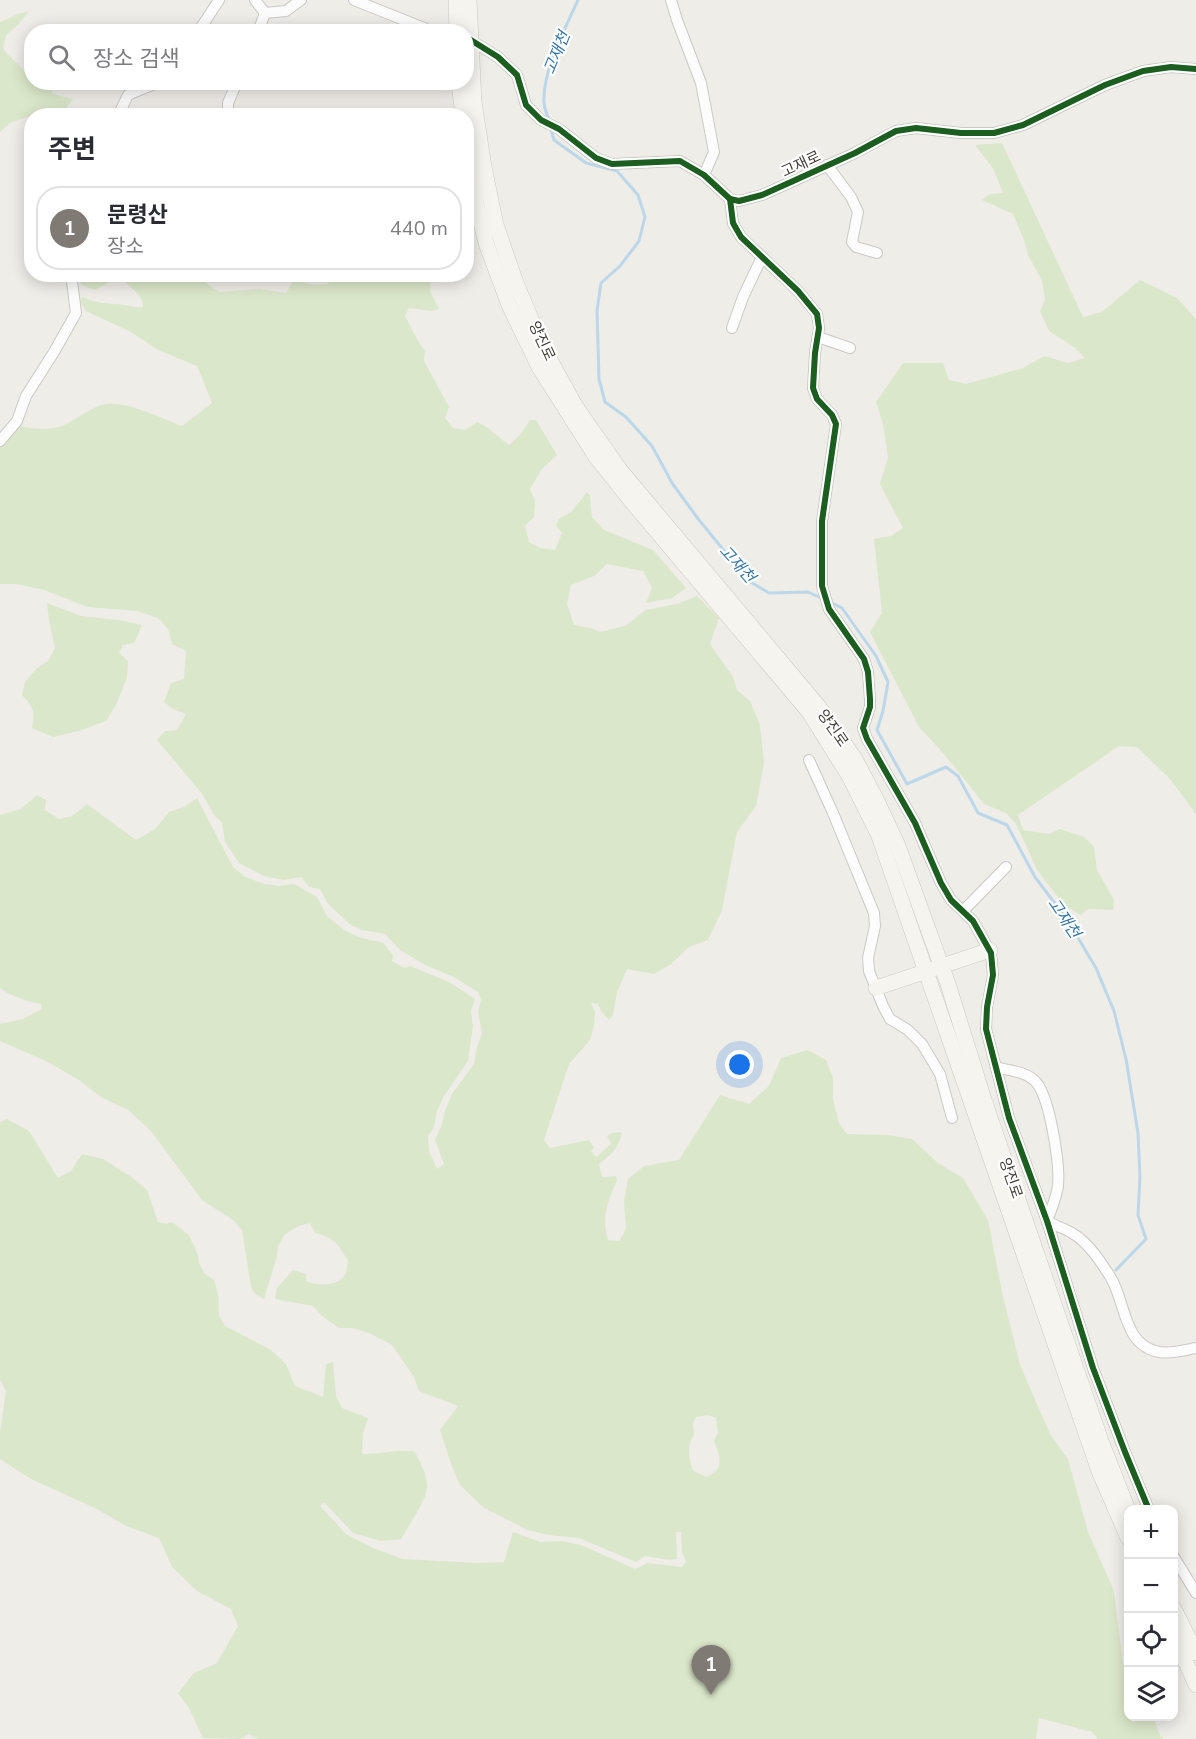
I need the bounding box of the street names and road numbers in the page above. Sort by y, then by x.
street label: 고재로 [778,146,824,182]
street label: 양진로 [524,318,560,364]
street label: 양진로 [813,705,853,751]
street label: 양진로 [995,1155,1027,1201]

